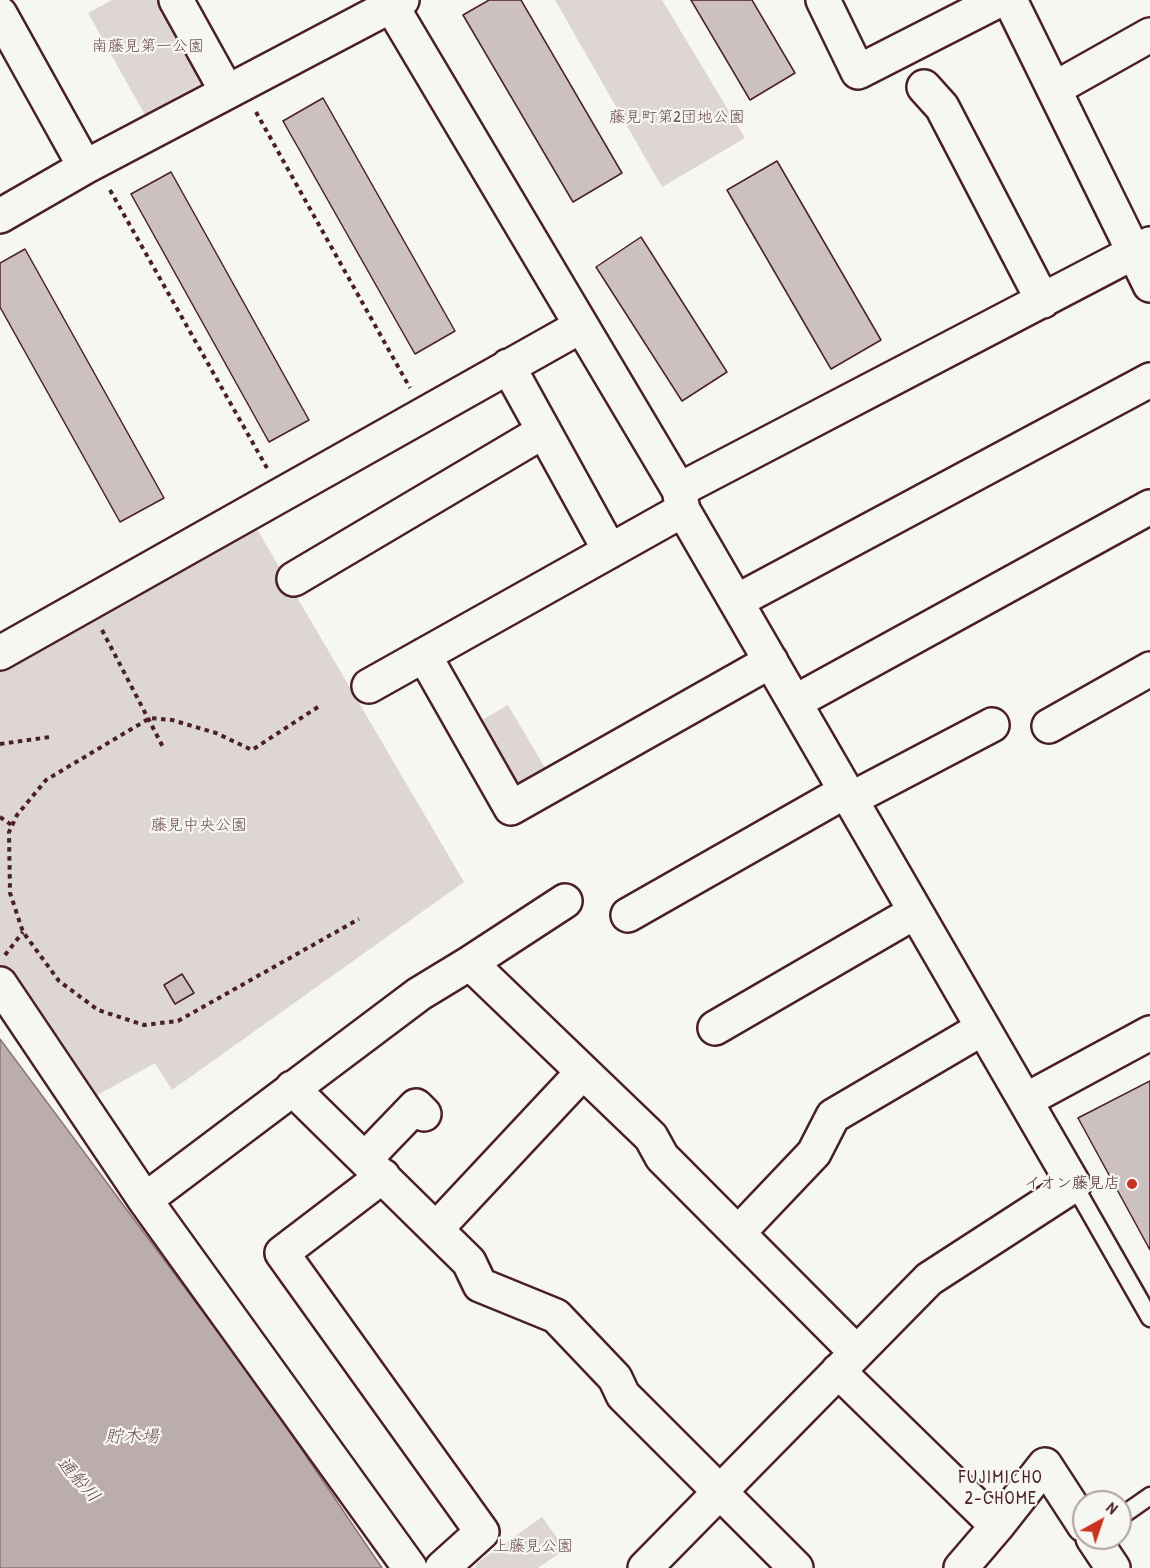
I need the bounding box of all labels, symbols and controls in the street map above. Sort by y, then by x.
park label: 南藤見第一公園 [92,37,204,57]
park label: 藤見町第2団地公園 [609,108,745,128]
park label: 藤見中央公園 [151,816,247,836]
place label: イオン藤見店 [1024,1174,1120,1194]
marker: イオン藤見店 [1125,1177,1139,1191]
water label: 貯木場 [105,1426,159,1448]
water label: 通船川 [52,1453,104,1507]
district label: FUJIMICHO 2-CHOME [959,1467,1043,1510]
north arrow [1072,1490,1132,1550]
text: N [1102,1497,1123,1519]
park label: 上藤見公園 [493,1537,573,1557]

